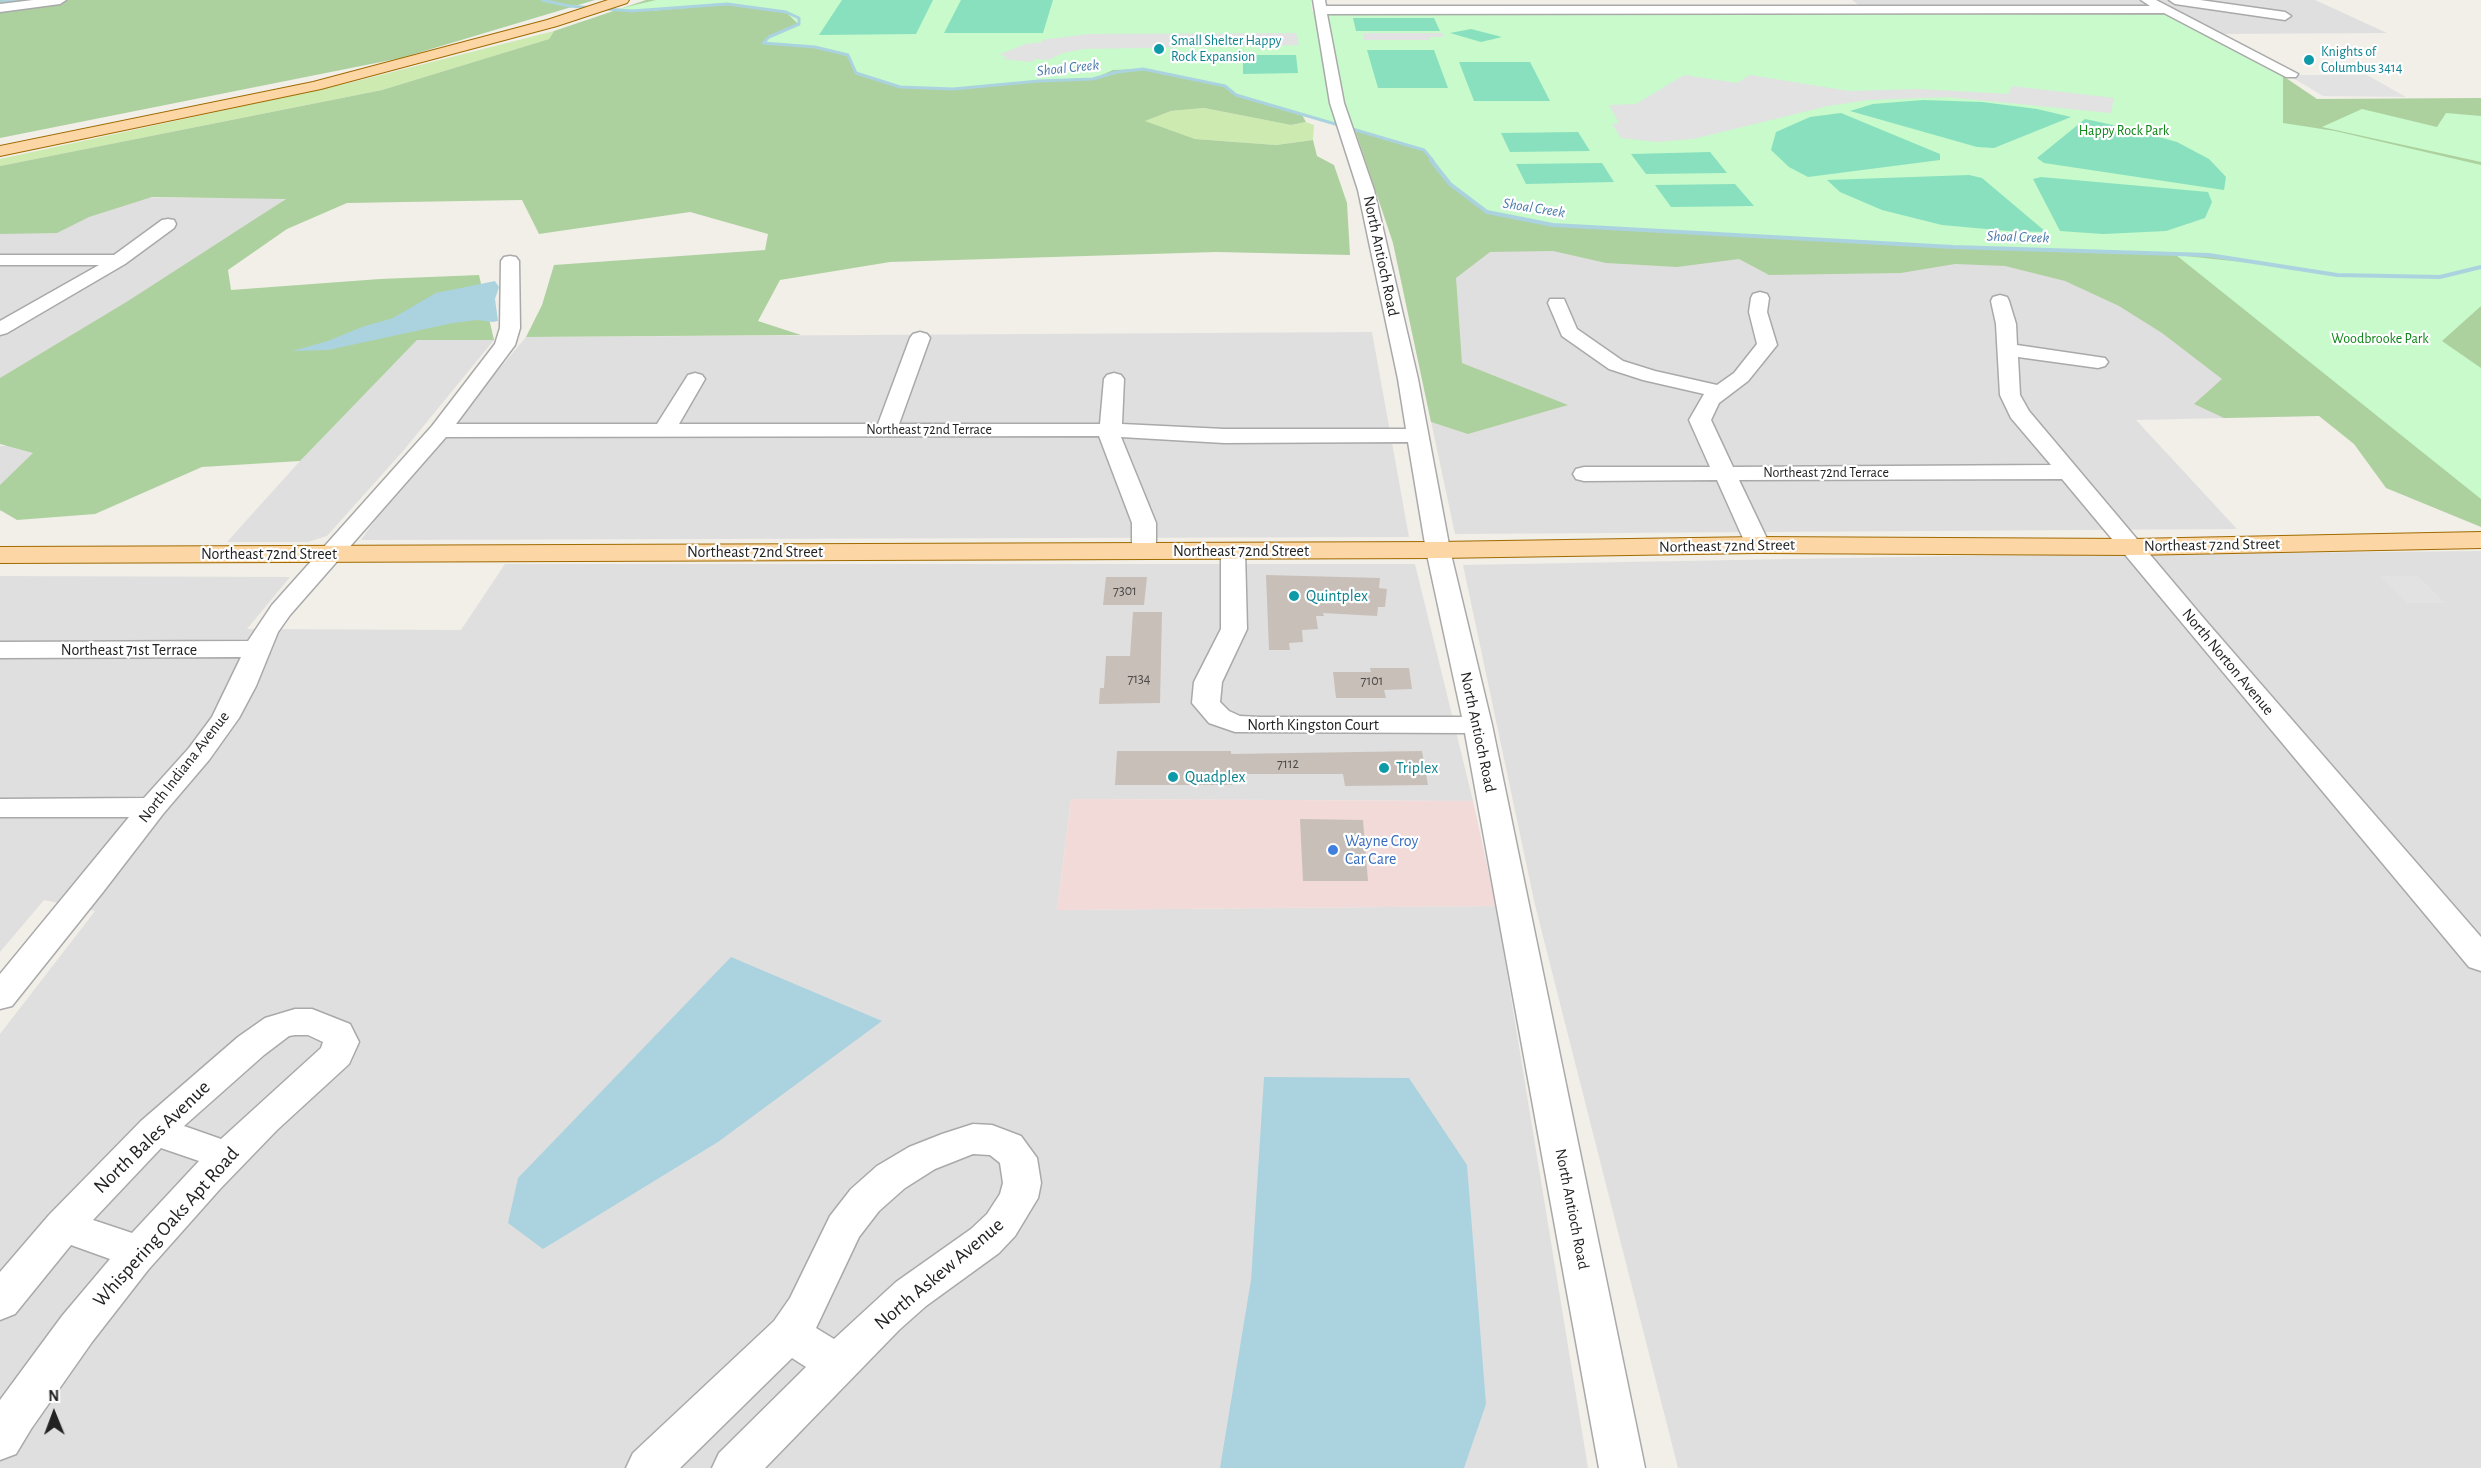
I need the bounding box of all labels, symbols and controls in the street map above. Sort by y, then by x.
place label: Small Shelter Happy Rock Expansion [1171,33,1281,66]
marker: Small Shelter Happy Rock Expansion [1152,42,1166,56]
place label: Knights of Columbus 3414 [2321,44,2402,76]
marker: Knights of Columbus 3414 [2302,53,2316,67]
water label: Shoal Creek [1036,56,1100,80]
park label: Happy Rock Park [2079,123,2169,139]
street label: North Antioch Road [1359,194,1403,318]
water label: Shoal Creek [1502,194,1566,222]
water label: Shoal Creek [1986,227,2050,247]
park label: Woodbrooke Park [2331,331,2429,347]
street label: Northeast 72nd Terrace [866,422,992,438]
street label: Northeast 72nd Terrace [1763,465,1889,481]
street label: Northeast 72nd Street [2144,534,2280,556]
street label: Northeast 72nd Street [1659,535,1795,557]
street label: Northeast 72nd Street [1173,541,1309,561]
street label: Northeast 72nd Street [687,542,823,562]
street label: Northeast 72nd Street [201,544,337,564]
house number: 7301 [1113,583,1137,599]
place label: Quintplex [1306,586,1368,606]
marker: Quintplex [1287,589,1301,603]
street label: North Norton Avenue [2178,605,2278,719]
street label: Northeast 71st Terrace [61,640,197,660]
street label: North Antioch Road [1456,670,1500,794]
house number: 7134 [1127,671,1151,687]
house number: 7101 [1361,673,1383,689]
street label: North Indiana Avenue [134,707,234,827]
street label: North Kingston Court [1247,715,1379,735]
house number: 7112 [1277,756,1299,772]
place label: Triplex [1396,758,1438,778]
marker: Triplex [1377,761,1391,775]
place label: Quadplex [1185,767,1245,787]
marker: Quadplex [1166,770,1180,784]
place label: Wayne Croy Car Care [1345,831,1418,869]
marker: Wayne Croy Car Care [1326,843,1340,857]
street label: North Bales Avenue [89,1075,215,1199]
street label: Whispering Oaks Apt Road [88,1142,244,1312]
street label: North Antioch Road [1551,1147,1593,1271]
street label: North Askew Avenue [869,1213,1009,1335]
north arrow [24,1384,84,1444]
text: N [48,1388,59,1404]

